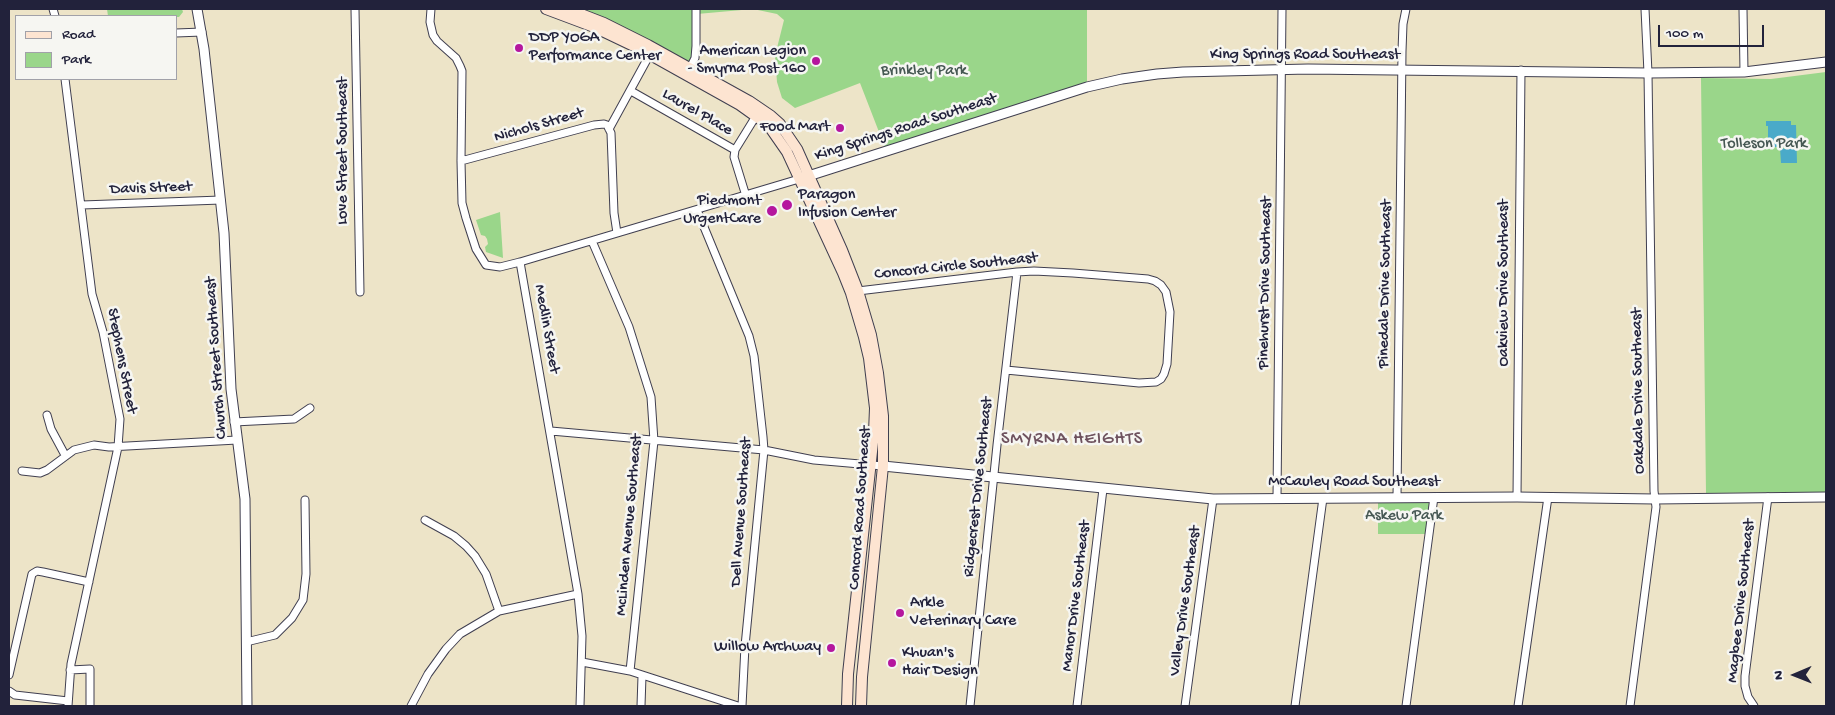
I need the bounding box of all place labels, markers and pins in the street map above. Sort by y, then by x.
place label: DDP YOGA Performance Center [529,29,661,67]
marker: DDP YOGA Performance Center [513,42,525,54]
place label: American Legion - Smyrna Post 160 [688,42,806,80]
marker: American Legion - Smyrna Post 160 [810,55,822,67]
place label: Food Mart [760,118,830,138]
marker: Food Mart [834,122,846,134]
place label: Paragon Infusion Center [798,186,896,224]
place label: Piedmont UrgentCare [683,192,761,230]
marker: Paragon Infusion Center [780,198,794,212]
marker: Piedmont UrgentCare [765,204,779,218]
place label: Arkle Veterinary Care [910,594,1016,632]
marker: Arkle Veterinary Care [894,607,906,619]
place label: Willow Archway [714,638,821,658]
marker: Willow Archway [825,642,837,654]
place label: Khuan's Hair Design [902,644,978,682]
marker: Khuan's Hair Design [886,657,898,669]

